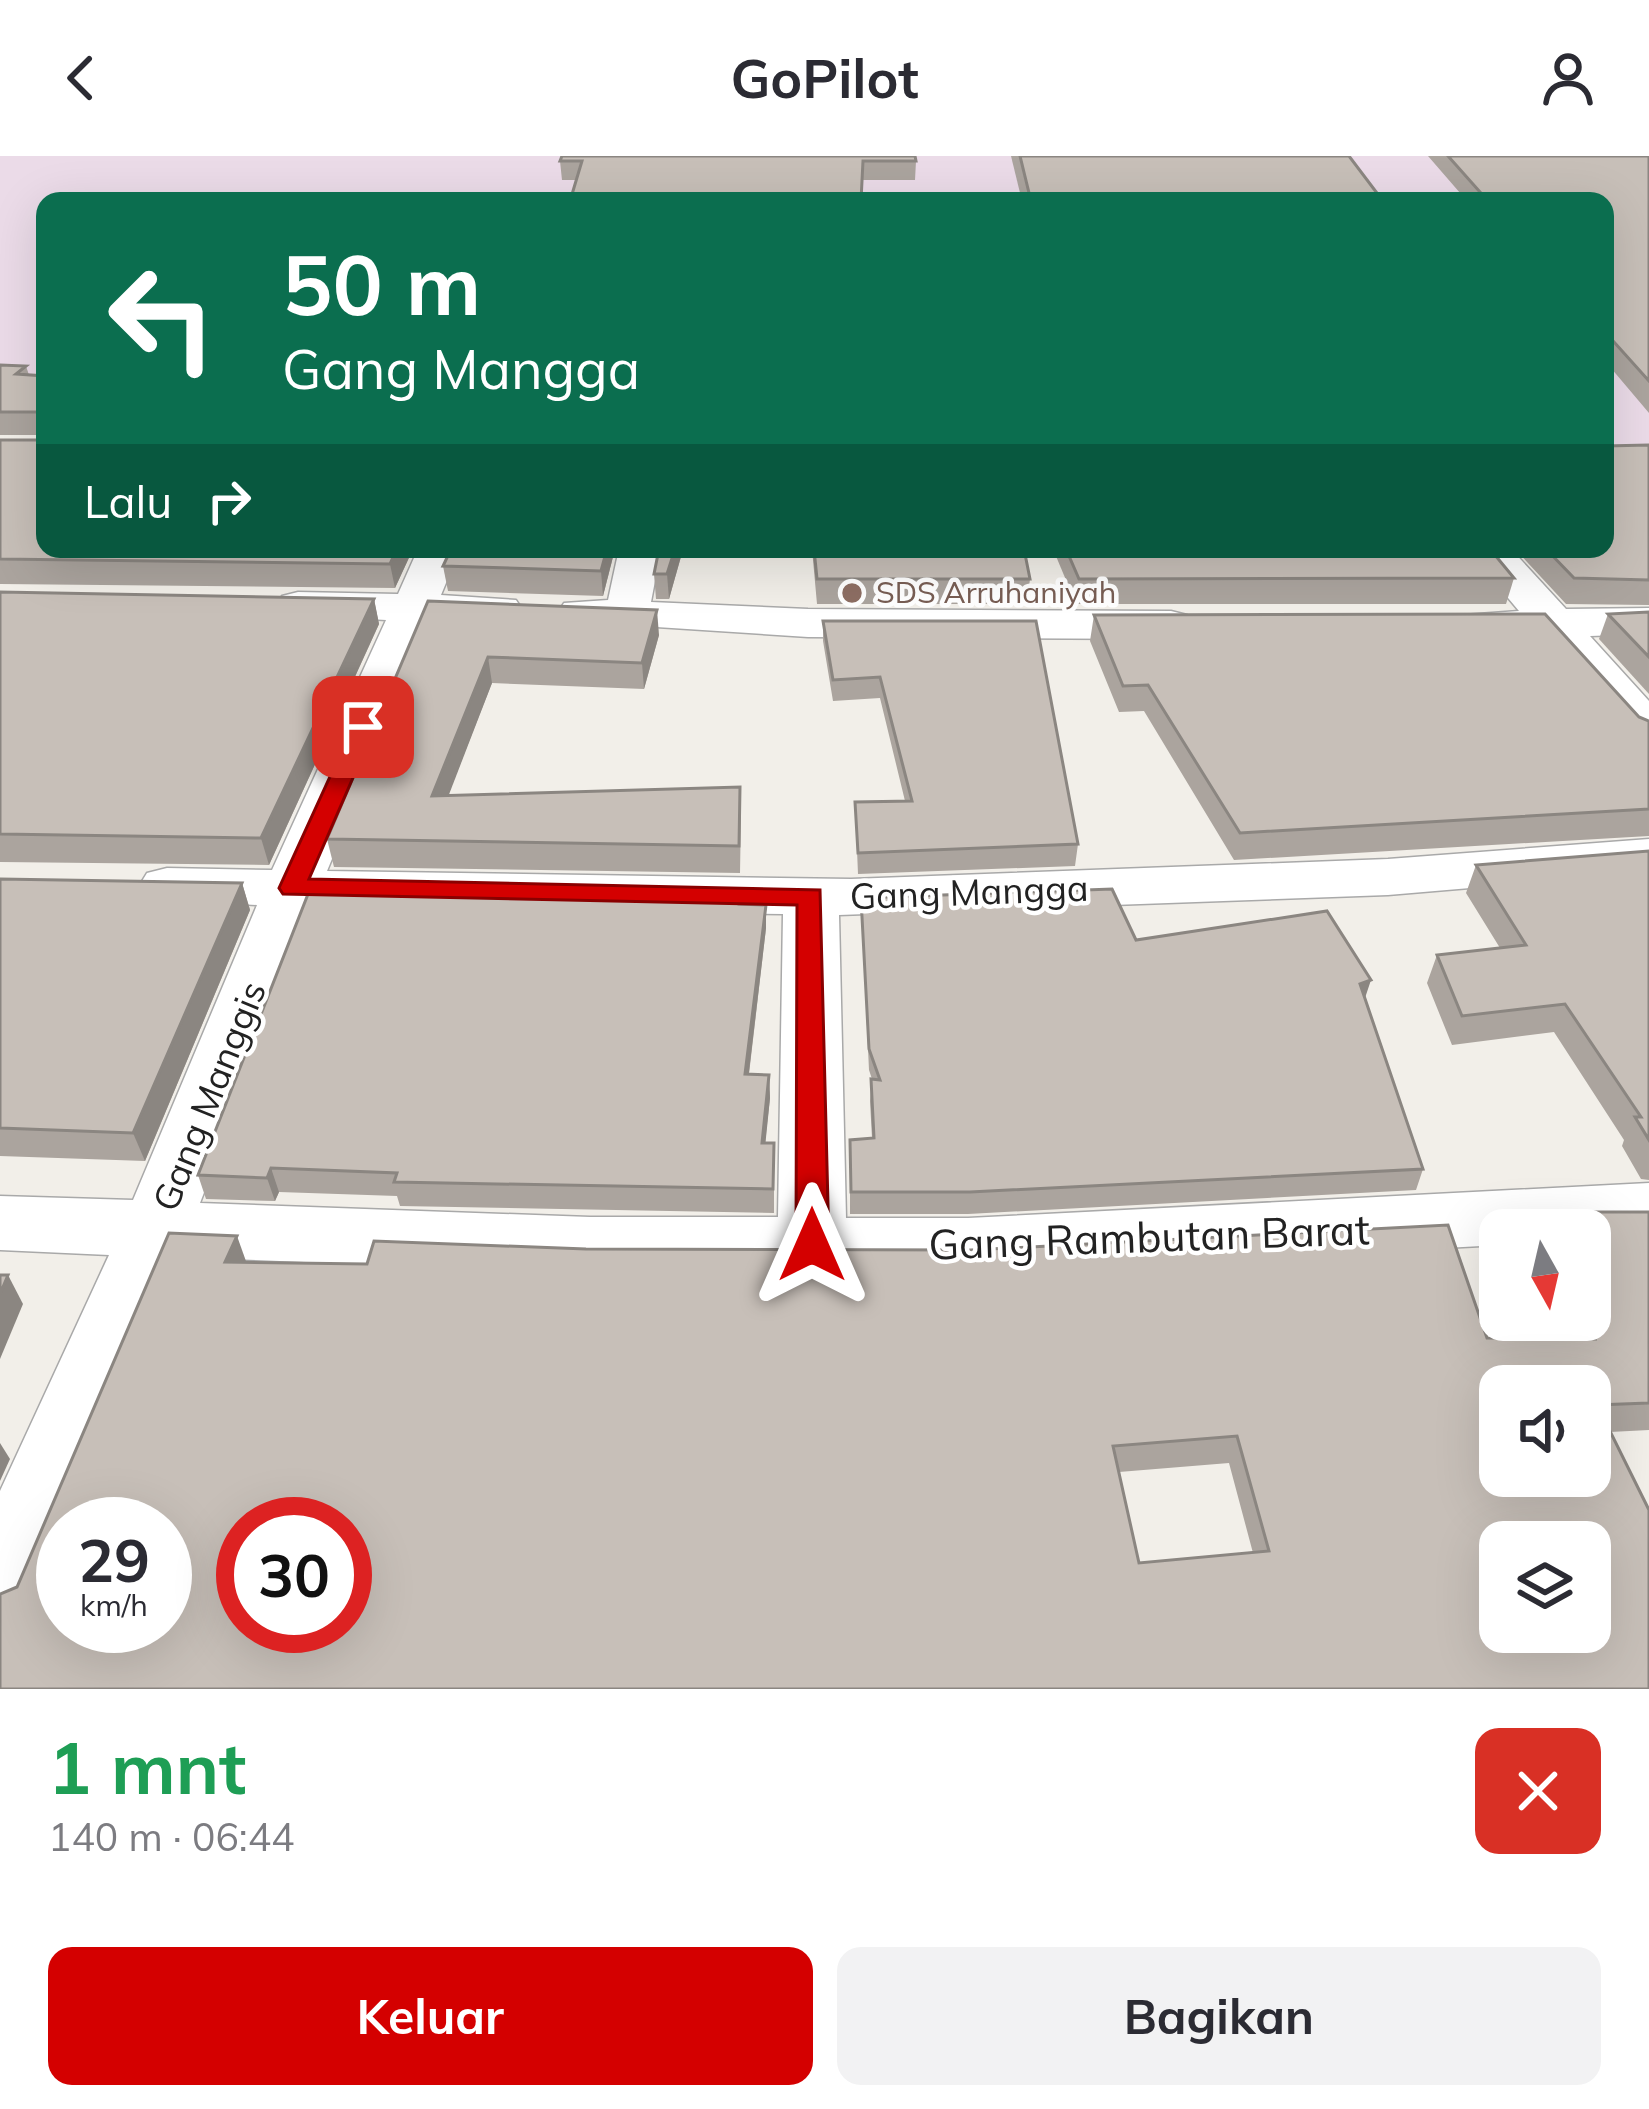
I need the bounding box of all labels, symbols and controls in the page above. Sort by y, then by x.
text: GoPilot [730,44,919,112]
icon: back [48,45,114,111]
icon: person [1535,45,1601,111]
text: 50 m [282,231,481,336]
icon: left [84,240,240,396]
text: Gang Mangga [282,335,640,403]
icon: right [196,468,262,534]
text: Lalu [84,473,172,529]
place label: SDS Arruhaniyah [876,573,1116,611]
marker: SDS Arruhaniyah [839,580,865,606]
pin [312,676,414,778]
icon: arrive [330,694,396,760]
street label: Gang Mangga [849,865,1089,918]
street label: Gang Manggis [142,974,275,1217]
position arrow [749,1182,875,1308]
street label: Gang Rambutan Barat [927,1202,1371,1271]
north arrow [1479,1209,1611,1341]
map controls [1479,1209,1611,1653]
button: sound [1479,1365,1611,1497]
speed limit sign: 30 [216,1497,372,1653]
button: layers [1479,1521,1611,1653]
text: 29 [78,1522,150,1597]
text: km/h [80,1586,148,1624]
text: 1 mnt [48,1722,246,1812]
button: close [1475,1728,1601,1854]
text: 140 m · 06:44 [48,1812,294,1861]
button: Keluar [48,1947,813,2085]
button: Bagikan [837,1947,1601,2085]

